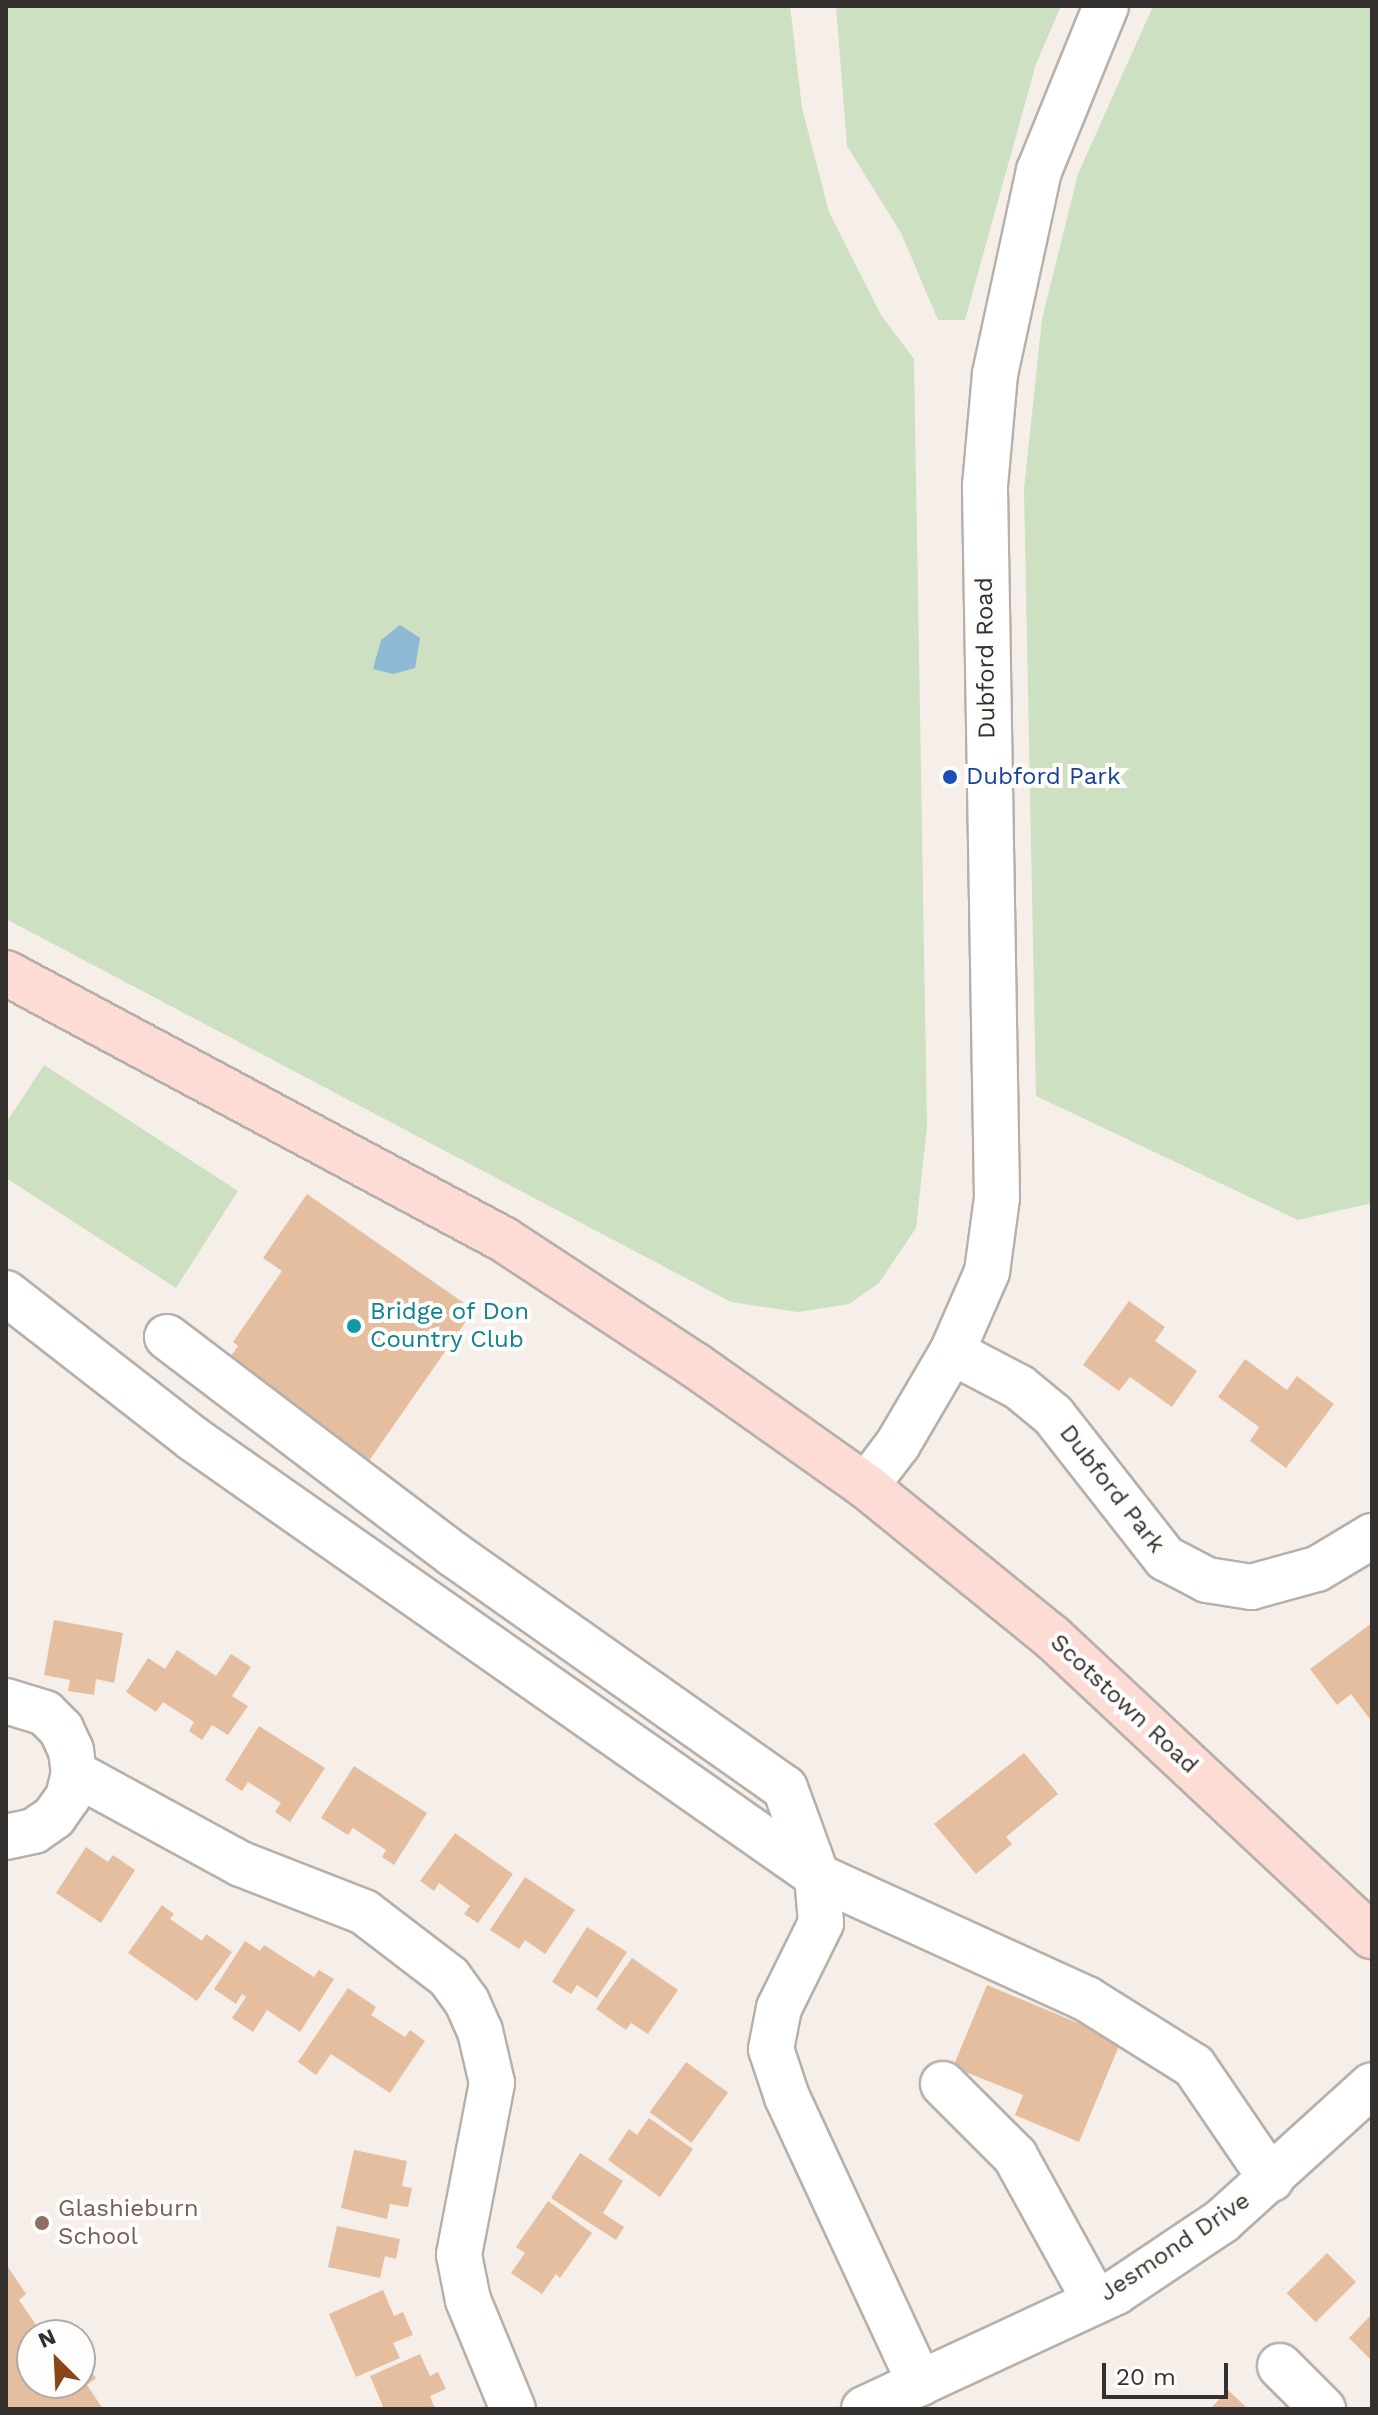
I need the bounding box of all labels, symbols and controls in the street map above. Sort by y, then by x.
street label: Dubford Road [970,577,1002,739]
place label: Dubford Park [966,763,1121,791]
marker: Dubford Park [941,768,959,786]
place label: Bridge of Don Country Club [370,1298,530,1354]
marker: Bridge of Don Country Club [345,1317,363,1335]
street label: Dubford Park [1053,1419,1171,1559]
street label: Scotstown Road [1044,1628,1204,1780]
street label: Jesmond Drive [1094,2186,1256,2308]
place label: Glashieburn School [58,2195,199,2251]
marker: Glashieburn School [33,2214,51,2232]
north arrow [16,2319,96,2399]
text: N [34,2324,59,2353]
scale bar [1106,2347,1232,2397]
text: 20 m [1116,2363,1176,2391]

